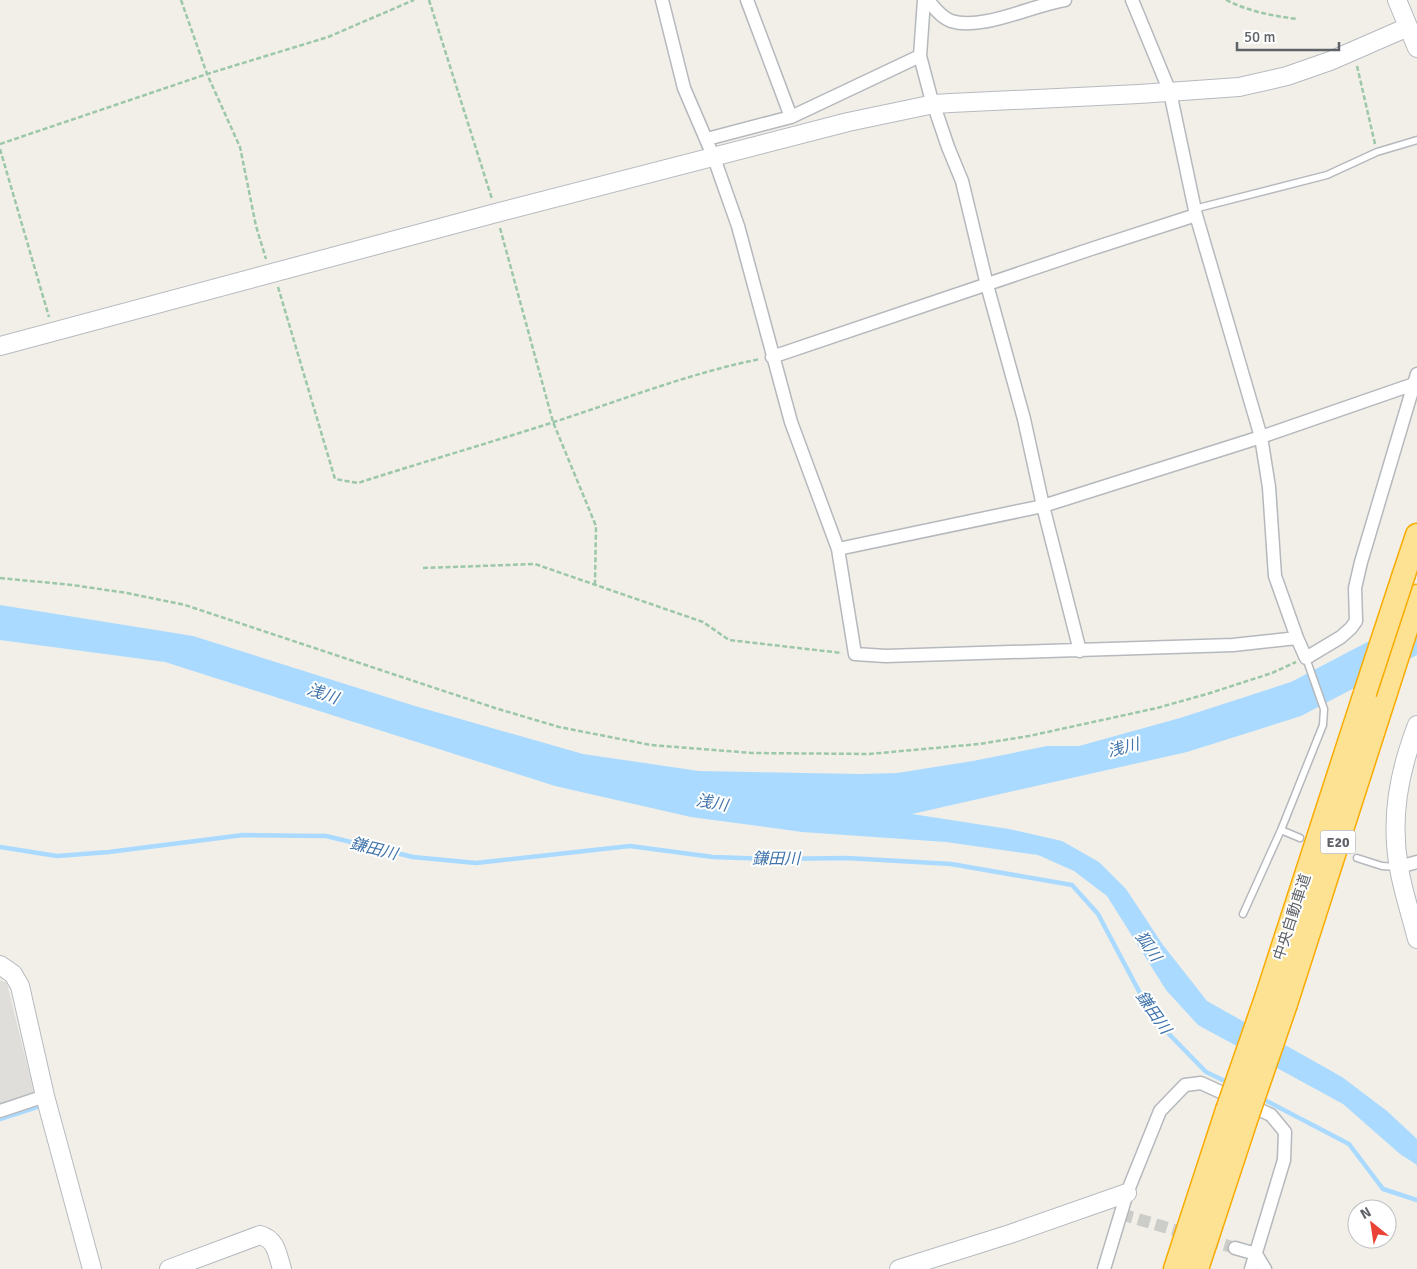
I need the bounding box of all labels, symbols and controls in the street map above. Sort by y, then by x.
scale bar [1237,20,1340,52]
text: 50 m [1244,28,1275,46]
water label: 浅川 [304,679,343,709]
water label: 浅川 [1105,734,1143,762]
water label: 浅川 [694,790,731,816]
road number: E20 [1320,830,1356,854]
water label: 鎌田川 [348,833,401,865]
water label: 鎌田川 [752,849,802,869]
street label: 中央自動車道 [1270,871,1314,963]
water label: 狐川 [1131,928,1167,967]
water label: 鎌田川 [1131,987,1176,1040]
north arrow [1347,1199,1397,1249]
text: N [1357,1203,1374,1223]

